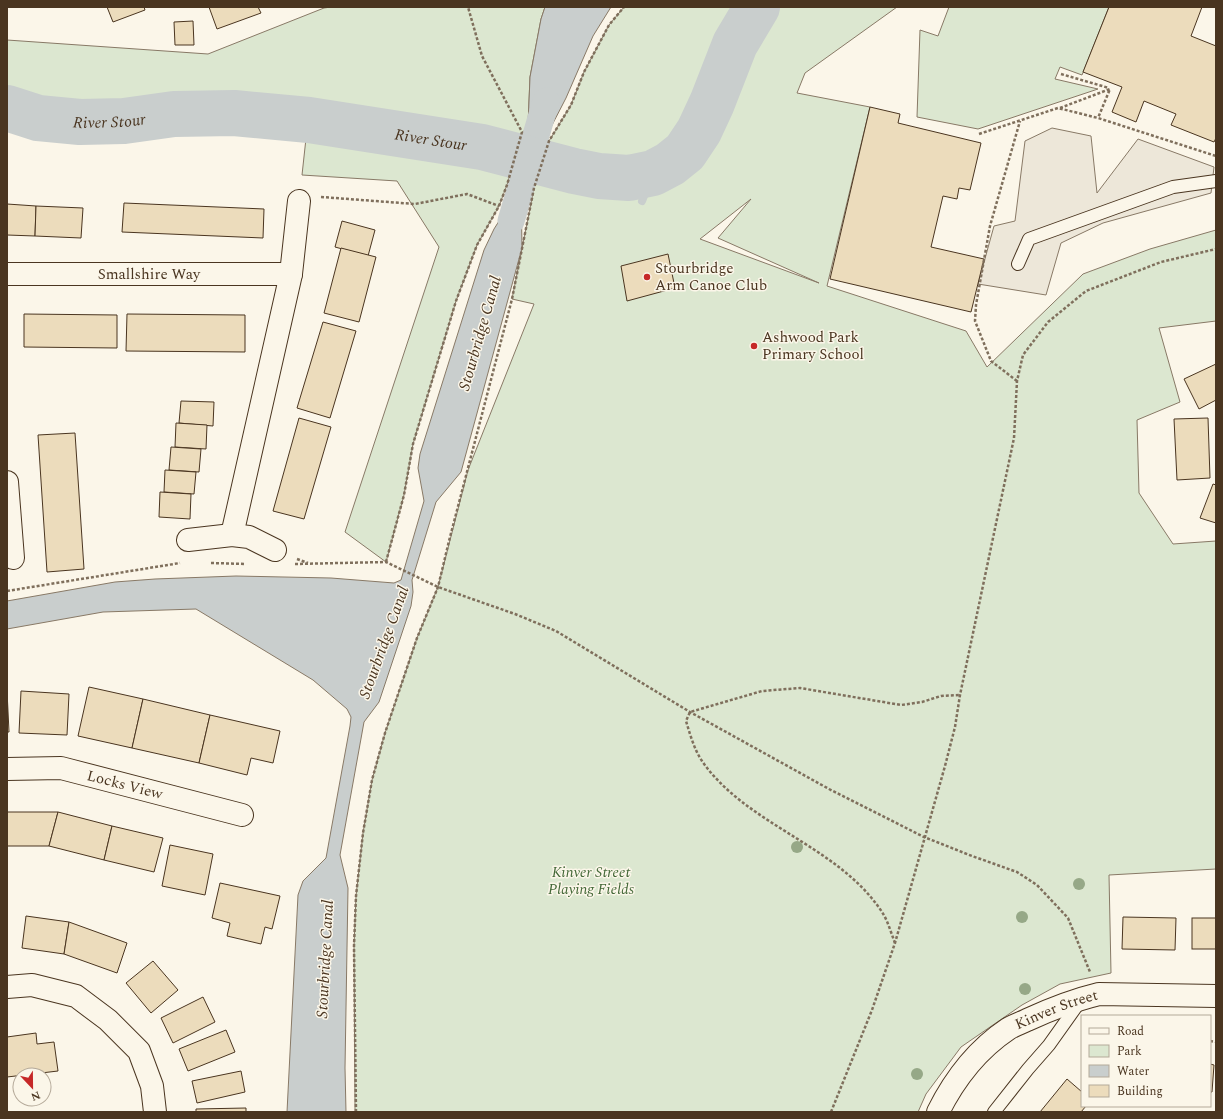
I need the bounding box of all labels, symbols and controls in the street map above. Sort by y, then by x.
water label: River Stour [72,107,148,135]
water label: River Stour [393,123,469,158]
place label: Stourbridge Arm Canoe Club [655,257,767,297]
street label: Smallshire Way [98,263,201,286]
marker: Stourbridge Arm Canoe Club [642,272,652,282]
water label: Stourbridge Canal [452,273,508,393]
place label: Ashwood Park Primary School [762,326,864,366]
marker: Ashwood Park Primary School [749,341,759,351]
water label: Stourbridge Canal [352,583,415,702]
street label: Locks View [84,764,166,806]
park label: Kinver Street Playing Fields [548,861,635,901]
water label: Stourbridge Canal [310,899,340,1019]
street label: Kinver Street [1011,984,1100,1036]
legend [1081,1015,1211,1107]
text: Road [1117,1022,1144,1041]
text: Park [1117,1042,1142,1061]
text: Water [1117,1062,1149,1081]
north arrow [12,1067,52,1107]
text: Building [1117,1082,1163,1101]
text: N [28,1086,43,1105]

